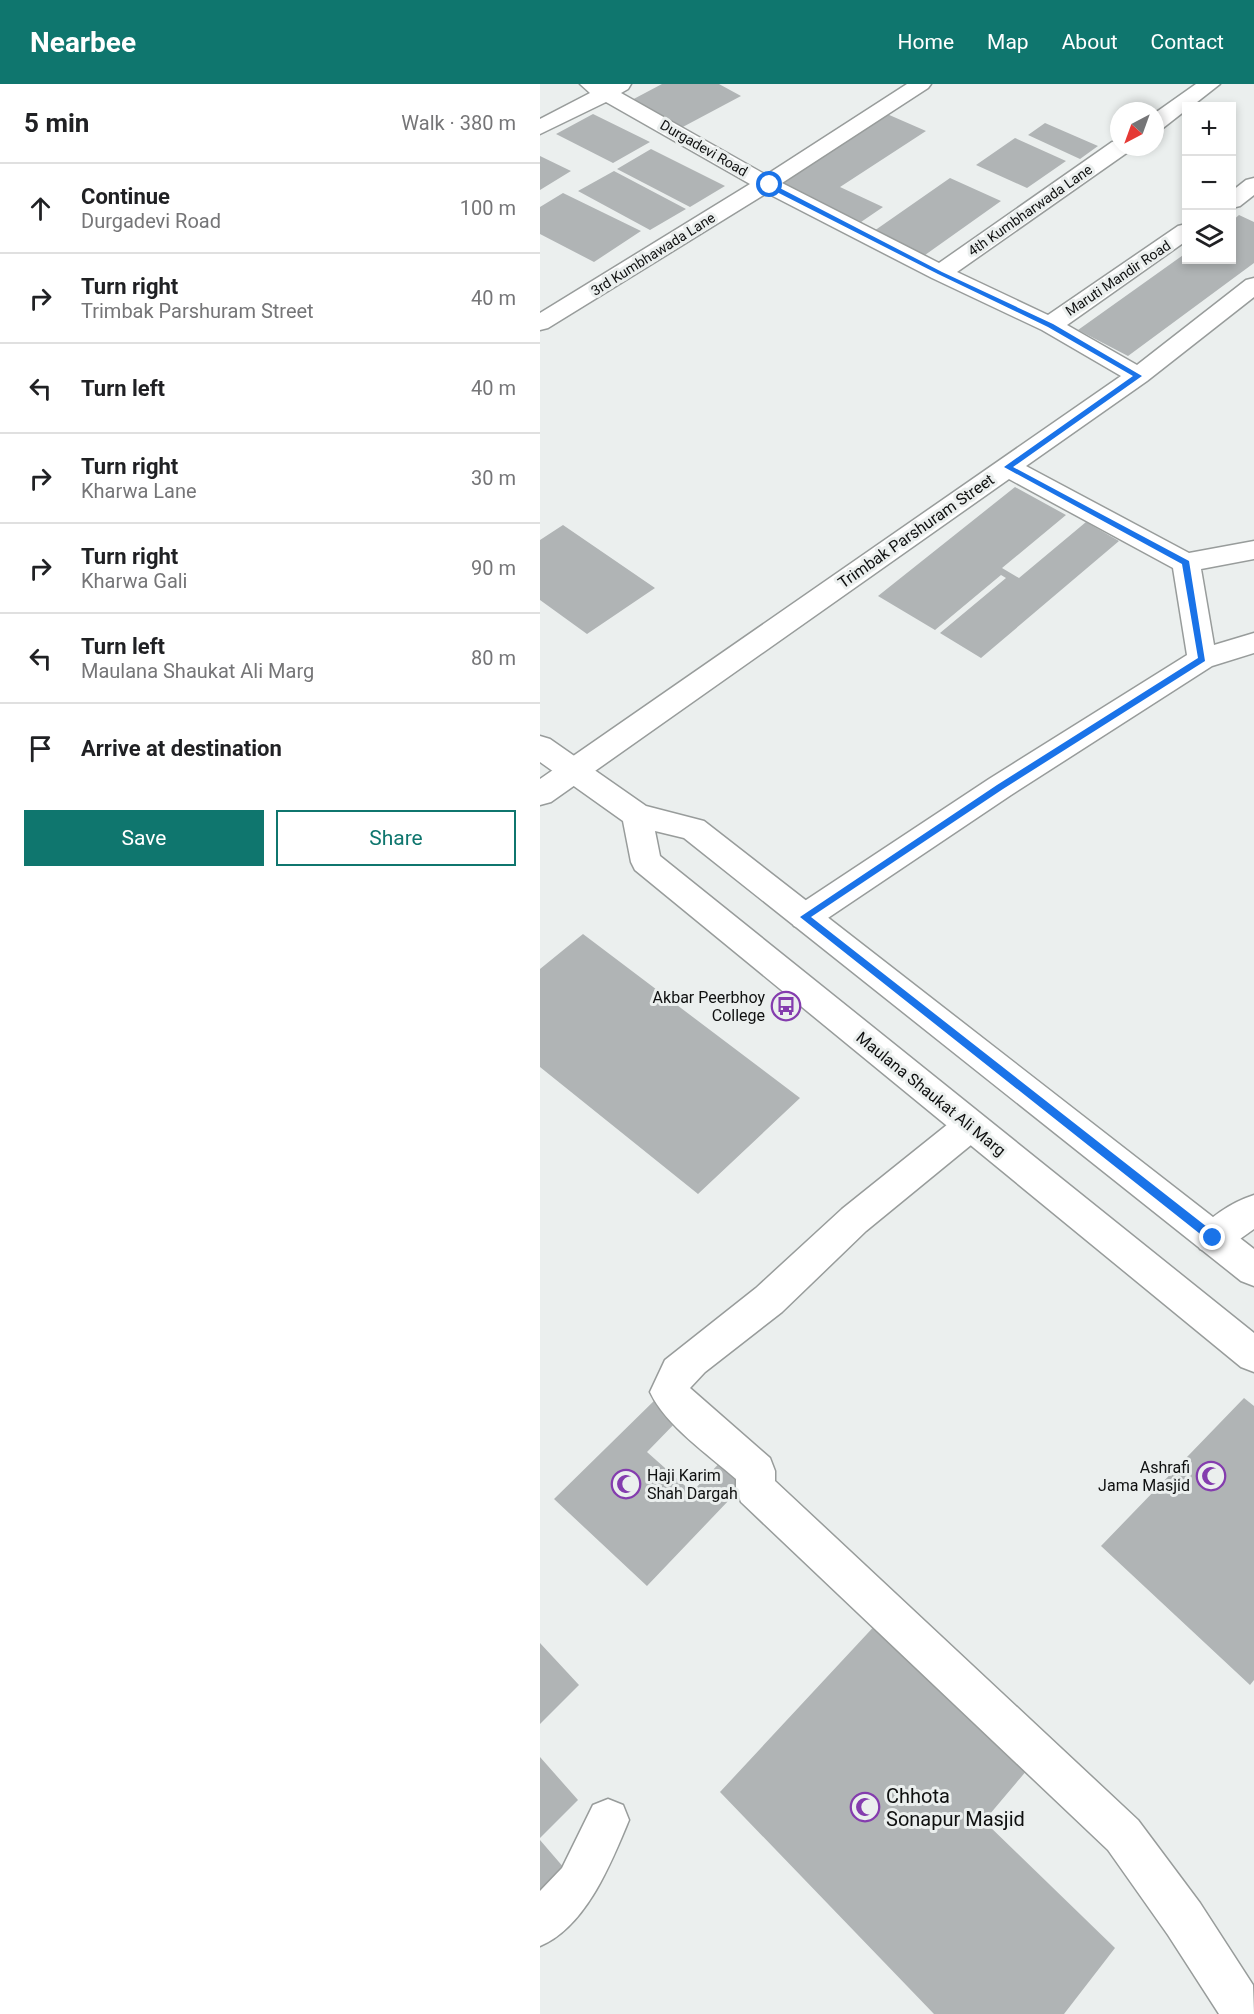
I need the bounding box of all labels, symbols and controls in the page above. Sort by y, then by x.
text: Nearbee [30,26,136,59]
text: Home [898,30,954,54]
text: Map [987,30,1029,54]
text: About [1062,30,1118,54]
text: Contact [1151,30,1224,54]
north arrow [1110,102,1164,156]
map controls [1182,102,1236,264]
button: + [1182,102,1236,156]
text: 5 min [24,108,89,138]
text: Walk · 380 m [401,111,516,135]
street label: Durgadevi Road [658,117,750,179]
button: − [1182,156,1236,210]
street label: 4th Kumbharwada Lane [965,161,1095,259]
route start [756,171,782,197]
text: Continue [81,184,170,209]
icon: ahead [24,192,57,225]
text: 100 m [460,196,516,220]
text: Durgadevi Road [81,209,221,233]
street label: 3rd Kumbhawada Lane [588,209,718,299]
button: layers [1182,210,1236,264]
street label: Maruti Mandir Road [1063,237,1173,319]
text: Turn right [81,274,178,299]
icon: right [24,282,57,315]
text: 40 m [471,286,516,310]
text: Trimbak Parshuram Street [81,299,314,323]
icon: left [24,372,57,405]
text: Turn left [81,376,165,401]
text: 40 m [471,376,516,400]
text: Turn right [81,454,178,479]
icon: right [24,462,57,495]
text: 30 m [471,466,516,490]
street label: Trimbak Parshuram Street [834,470,998,592]
text: Kharwa Lane [81,479,197,503]
text: Turn right [81,544,178,569]
icon: right [24,552,57,585]
text: 90 m [471,556,516,580]
text: Kharwa Gali [81,569,187,593]
text: Turn left [81,634,165,659]
icon: left [24,642,57,675]
text: 80 m [471,646,516,670]
text: Maulana Shaukat Ali Marg [81,659,314,683]
icon: arrive [24,732,57,765]
text: Arrive at destination [81,736,282,761]
button: Save [24,810,264,866]
button: Share [276,810,516,866]
place label: Akbar Peerbhoy College [653,988,765,1025]
bus stop icon: Akbar Peerbhoy College [770,990,802,1022]
street label: Maulana Shaukat Ali Marg [853,1028,1009,1160]
route end [1199,1224,1225,1250]
place label: Ashrafi Jama Masjid [1098,1458,1190,1495]
mosque icon: Ashrafi Jama Masjid [1195,1460,1227,1492]
place label: Haji Karim Shah Dargah [647,1466,738,1503]
mosque icon: Haji Karim Shah Dargah [610,1468,642,1500]
place label: Chhota Sonapur Masjid [886,1784,1025,1831]
mosque icon: Chhota Sonapur Masjid [849,1791,881,1823]

